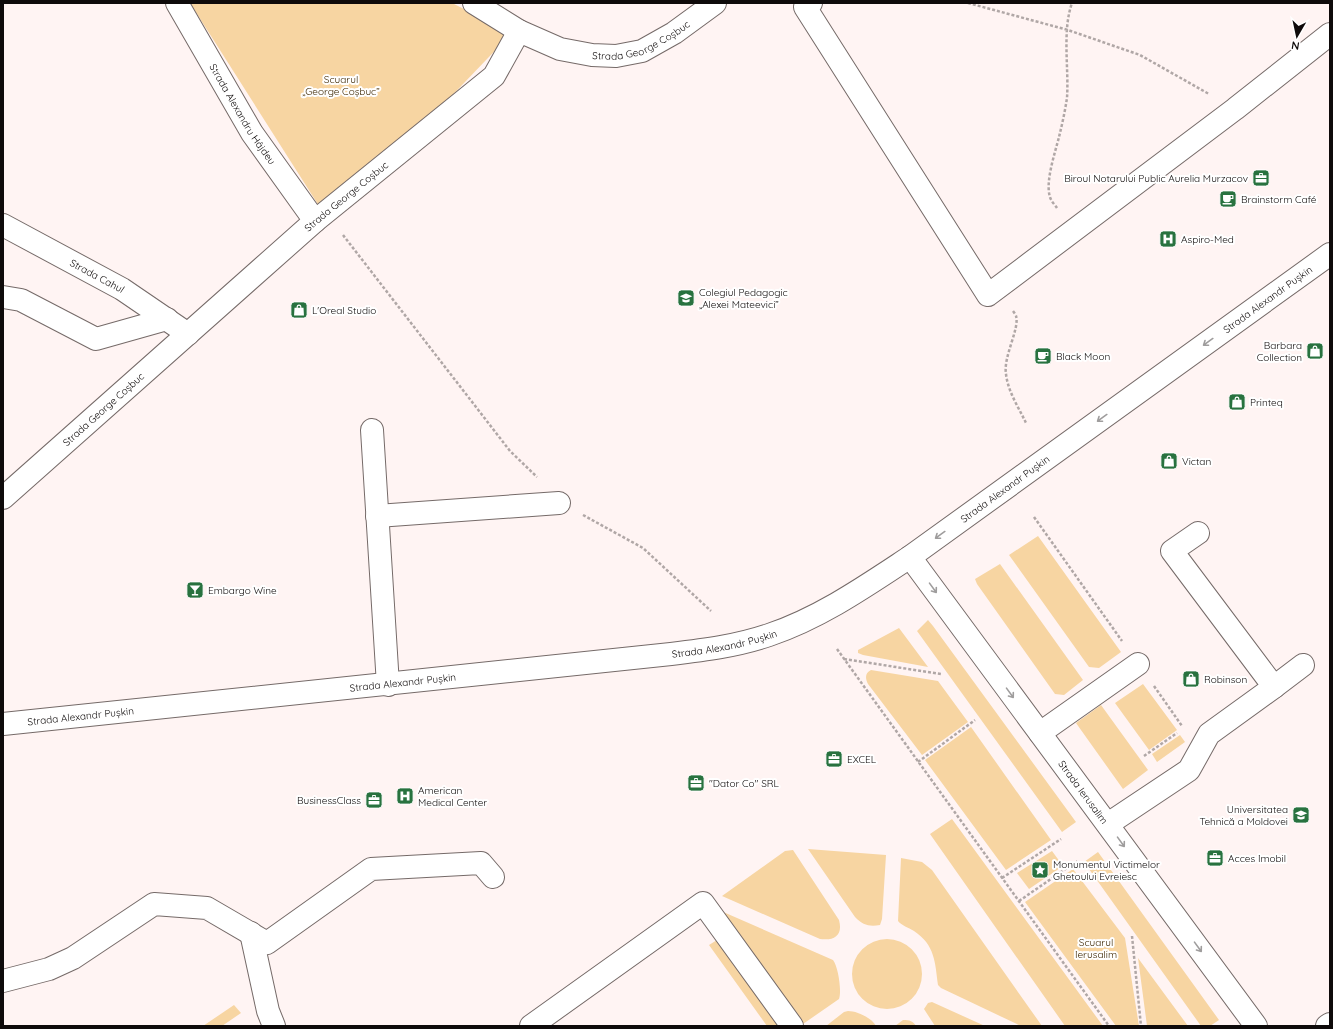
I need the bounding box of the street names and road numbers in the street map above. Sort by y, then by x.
street label: Strada George Coșbuc [592,17,692,63]
street label: Strada Alexandru Hâjdeu [207,61,279,167]
street label: Strada George Coșbuc [301,158,391,234]
street label: Strada Cahul [68,256,127,295]
street label: Strada Alexandr Pușkin [1220,263,1315,336]
street label: Strada George Coșbuc [60,369,147,449]
street label: Strada Alexandr Pușkin [958,452,1052,525]
street label: Strada Alexandr Pușkin [671,626,779,660]
street label: Strada Alexandr Pușkin [349,670,457,694]
street label: Strada Alexandr Pușkin [27,704,134,728]
street label: Strada Ierusalim [1056,758,1111,826]

